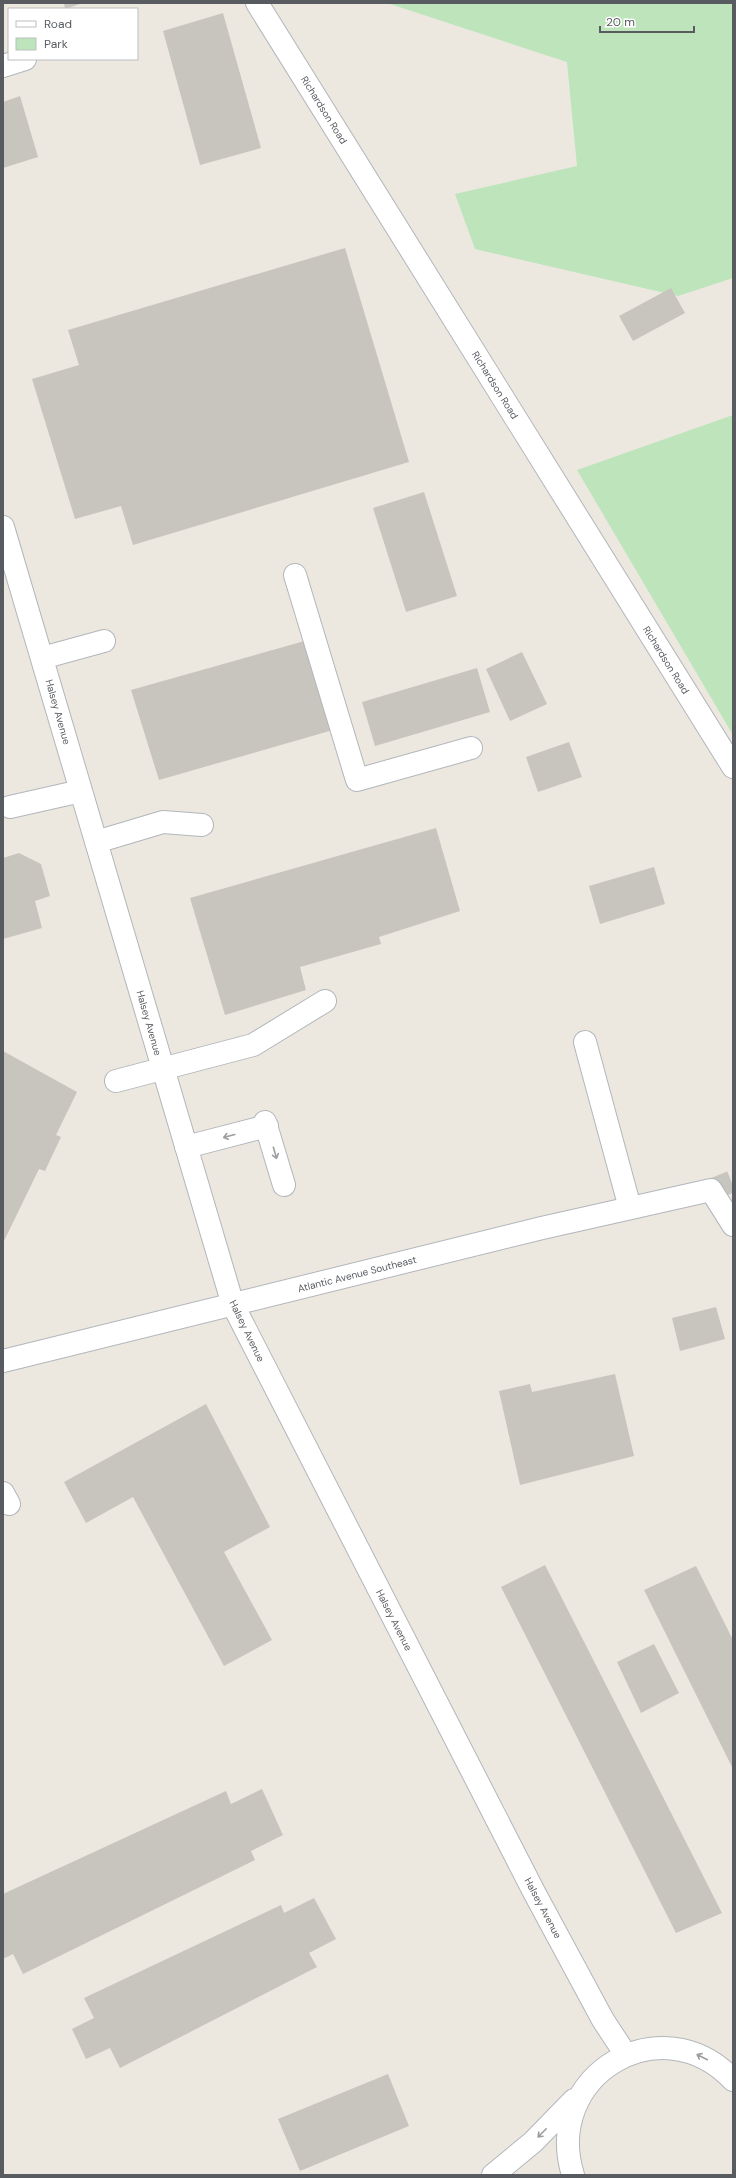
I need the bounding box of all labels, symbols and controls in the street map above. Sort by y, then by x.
legend [8,8,138,60]
scale bar [600,8,694,34]
text: 20 m [606,14,635,30]
text: Road [44,16,72,32]
text: Park [44,36,68,52]
street label: Richardson Road [298,74,350,146]
street label: Richardson Road [469,349,521,421]
street label: Richardson Road [640,624,692,696]
street label: Halsey Avenue [42,678,74,746]
street label: Halsey Avenue [133,989,165,1057]
one-way arrow [223,1133,236,1140]
one-way arrow [272,1147,279,1160]
street label: Atlantic Avenue Southeast [296,1253,418,1295]
street label: Halsey Avenue [226,1298,268,1364]
street label: Halsey Avenue [373,1587,415,1653]
street label: Halsey Avenue [521,1875,565,1941]
one-way arrow [696,2053,708,2060]
one-way arrow [537,2128,547,2138]

